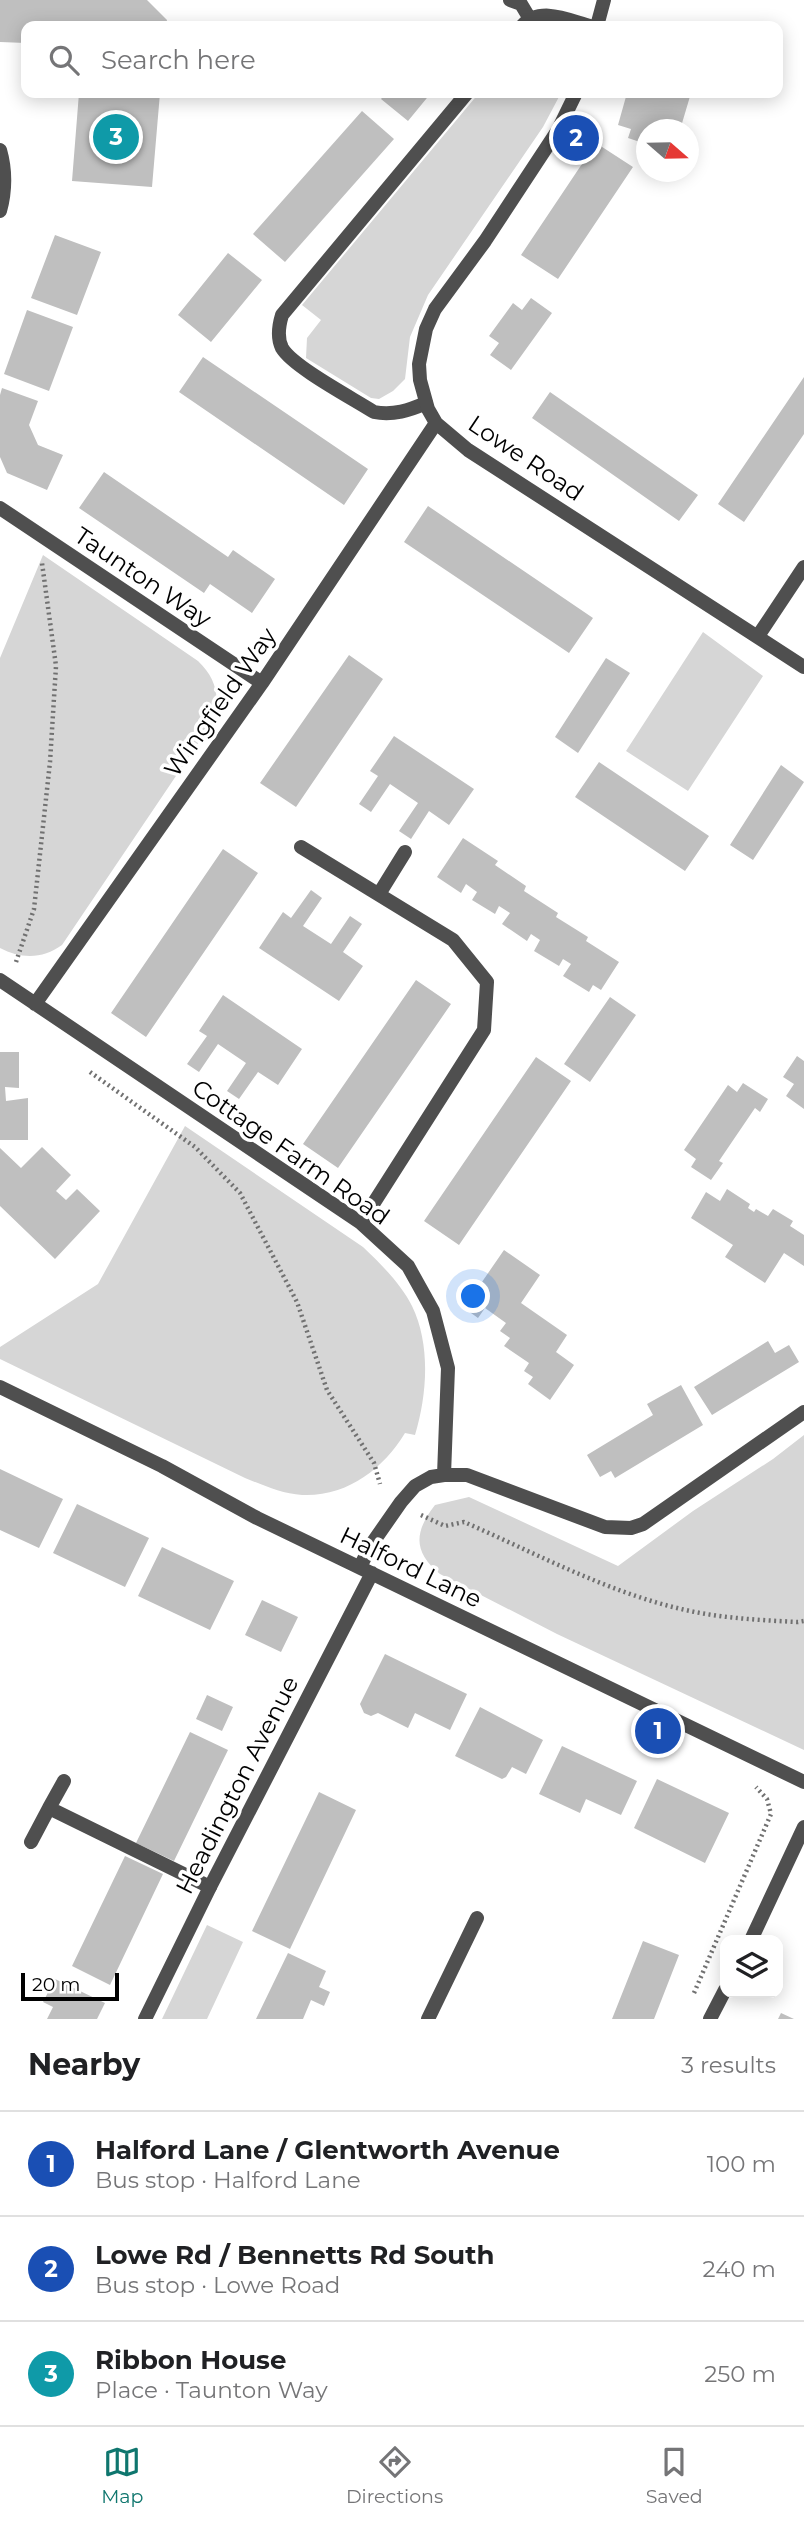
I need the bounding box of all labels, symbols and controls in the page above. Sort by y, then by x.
search box [21,21,783,98]
icon: search [45,41,83,79]
text: Search here [101,44,256,76]
pin: 3 [93,111,139,163]
pin: 2 [553,112,599,164]
north arrow [636,119,699,182]
street label: Lowe Road [463,409,589,507]
street label: Taunton Way [69,521,217,633]
street label: Wingfield Way [158,622,282,782]
street label: Cottage Farm Road [187,1073,395,1231]
your location [456,1279,490,1313]
street label: Halford Lane [335,1520,487,1614]
street label: Headington Avenue [169,1671,305,1899]
pin: 1 [635,1705,681,1757]
map controls [720,1935,783,1998]
button: layers [720,1935,783,1998]
scale bar [21,1970,119,2002]
text: 20 m [32,1973,80,1996]
text: Nearby [28,2046,140,2083]
text: 3 results [681,2051,776,2079]
text: Halford Lane / Glentworth Avenue [95,2134,560,2166]
text: 1 [46,2150,56,2178]
text: 100 m [707,2150,776,2178]
text: Bus stop · Halford Lane [95,2166,361,2194]
text: Lowe Rd / Bennetts Rd South [95,2239,494,2271]
text: 2 [44,2255,58,2283]
text: 240 m [703,2255,776,2283]
text: Bus stop · Lowe Road [95,2271,340,2299]
text: Ribbon House [95,2344,286,2376]
text: 3 [44,2360,58,2388]
text: 250 m [704,2360,776,2388]
text: Place · Taunton Way [95,2376,328,2404]
tab: Map [101,2443,143,2508]
tab: Directions [346,2443,443,2508]
tab: Saved [646,2443,703,2508]

